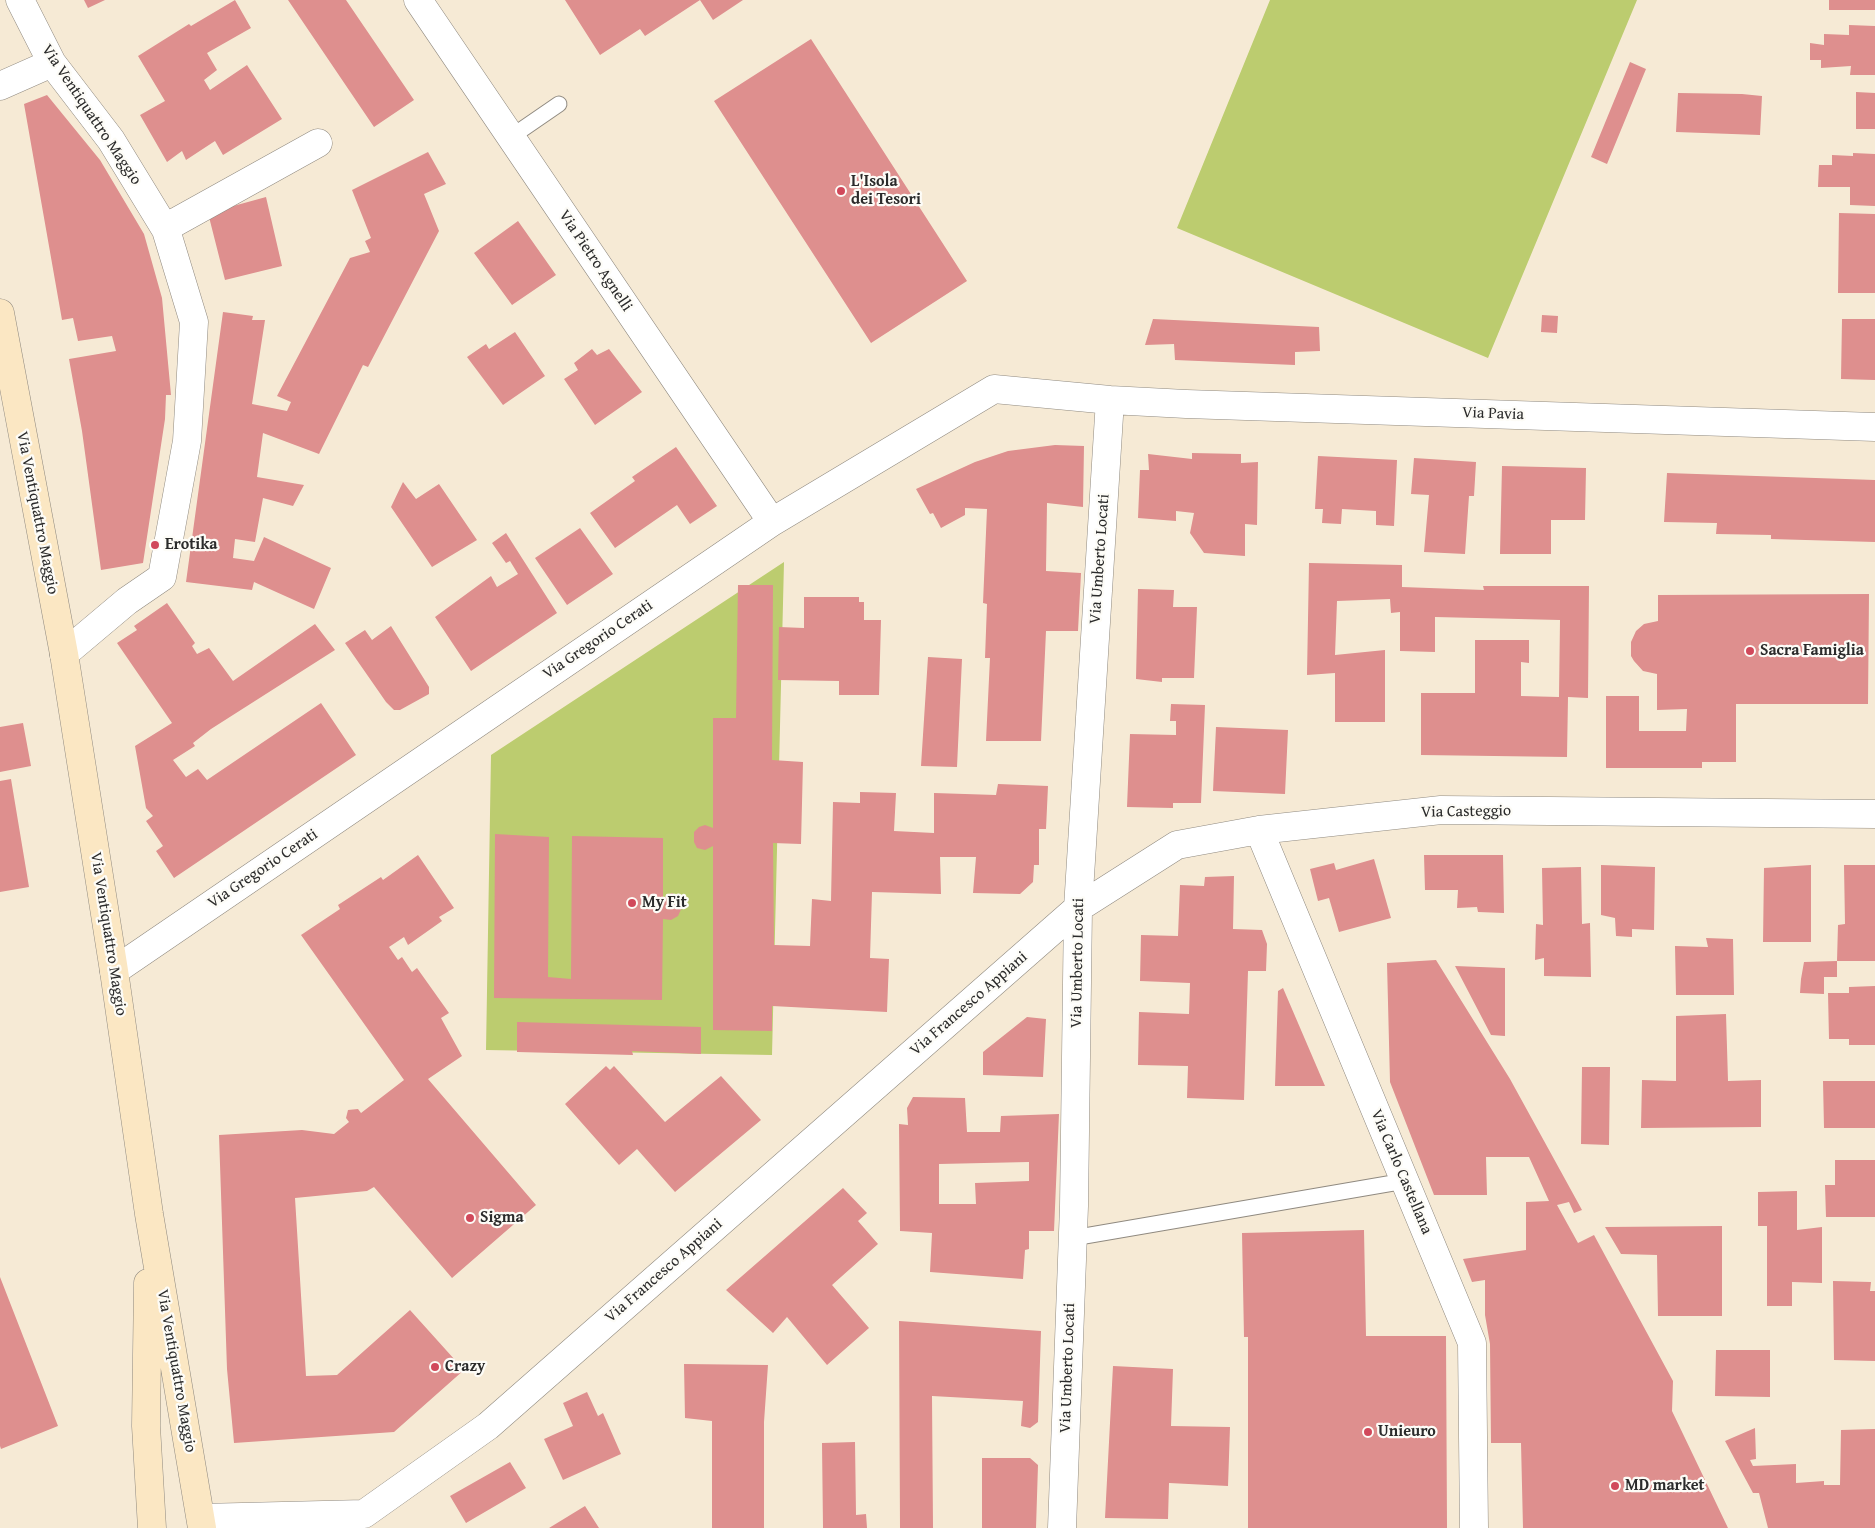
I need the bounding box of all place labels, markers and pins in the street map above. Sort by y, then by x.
place label: L'Isola dei Tesori [851,172,921,210]
marker: L'Isola dei Tesori [835,185,847,197]
place label: Erotika [165,535,218,555]
marker: Erotika [149,539,161,551]
place label: Sacra Famiglia [1760,641,1864,661]
marker: Sacra Famiglia [1744,645,1756,657]
place label: My Fit [642,893,687,913]
marker: My Fit [626,897,638,909]
place label: Sigma [480,1208,524,1228]
marker: Sigma [464,1212,476,1224]
place label: Crazy [445,1357,485,1377]
marker: Crazy [429,1361,441,1373]
place label: Unieuro [1378,1422,1436,1442]
marker: Unieuro [1362,1426,1374,1438]
place label: MD market [1625,1476,1705,1496]
marker: MD market [1609,1480,1621,1492]

